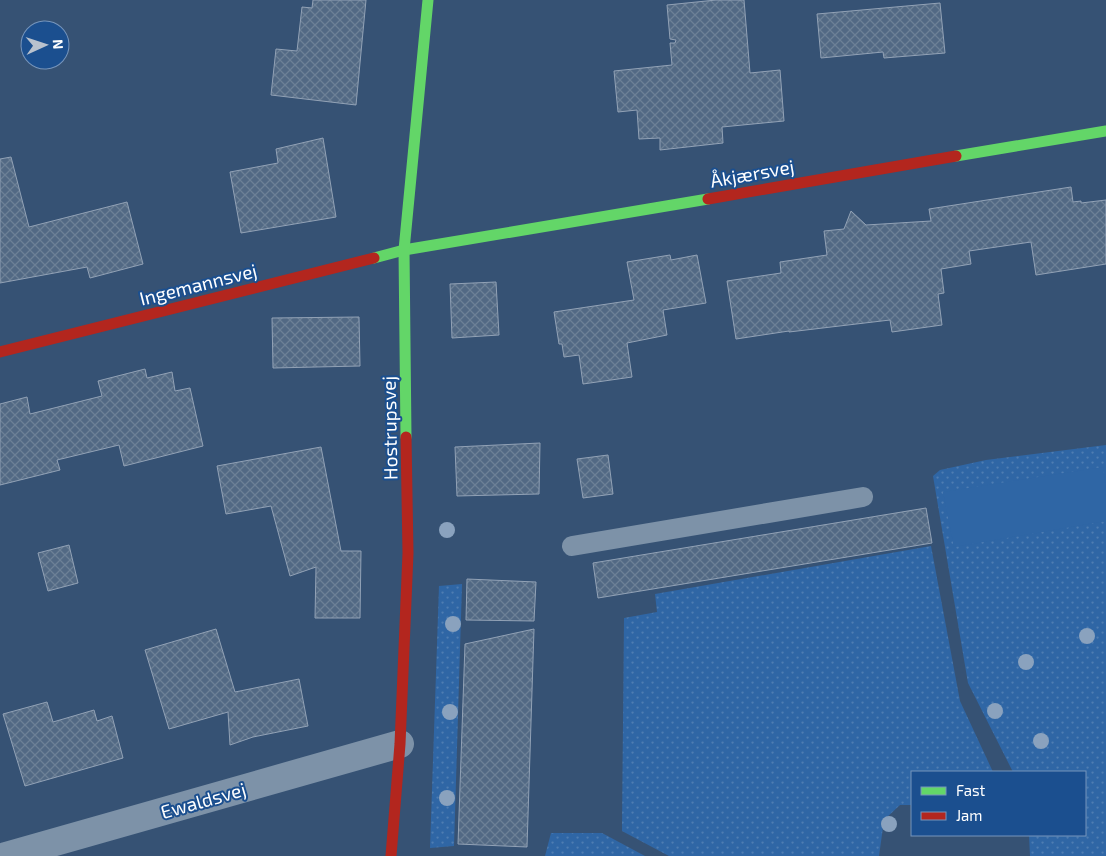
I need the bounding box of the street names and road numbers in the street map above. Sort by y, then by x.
street label: Åkjærsvej [708,154,796,192]
street label: Ingemannsvej [137,258,259,310]
street label: Hostrupsvej [377,376,401,480]
street label: Ewaldsvej [158,777,248,823]

